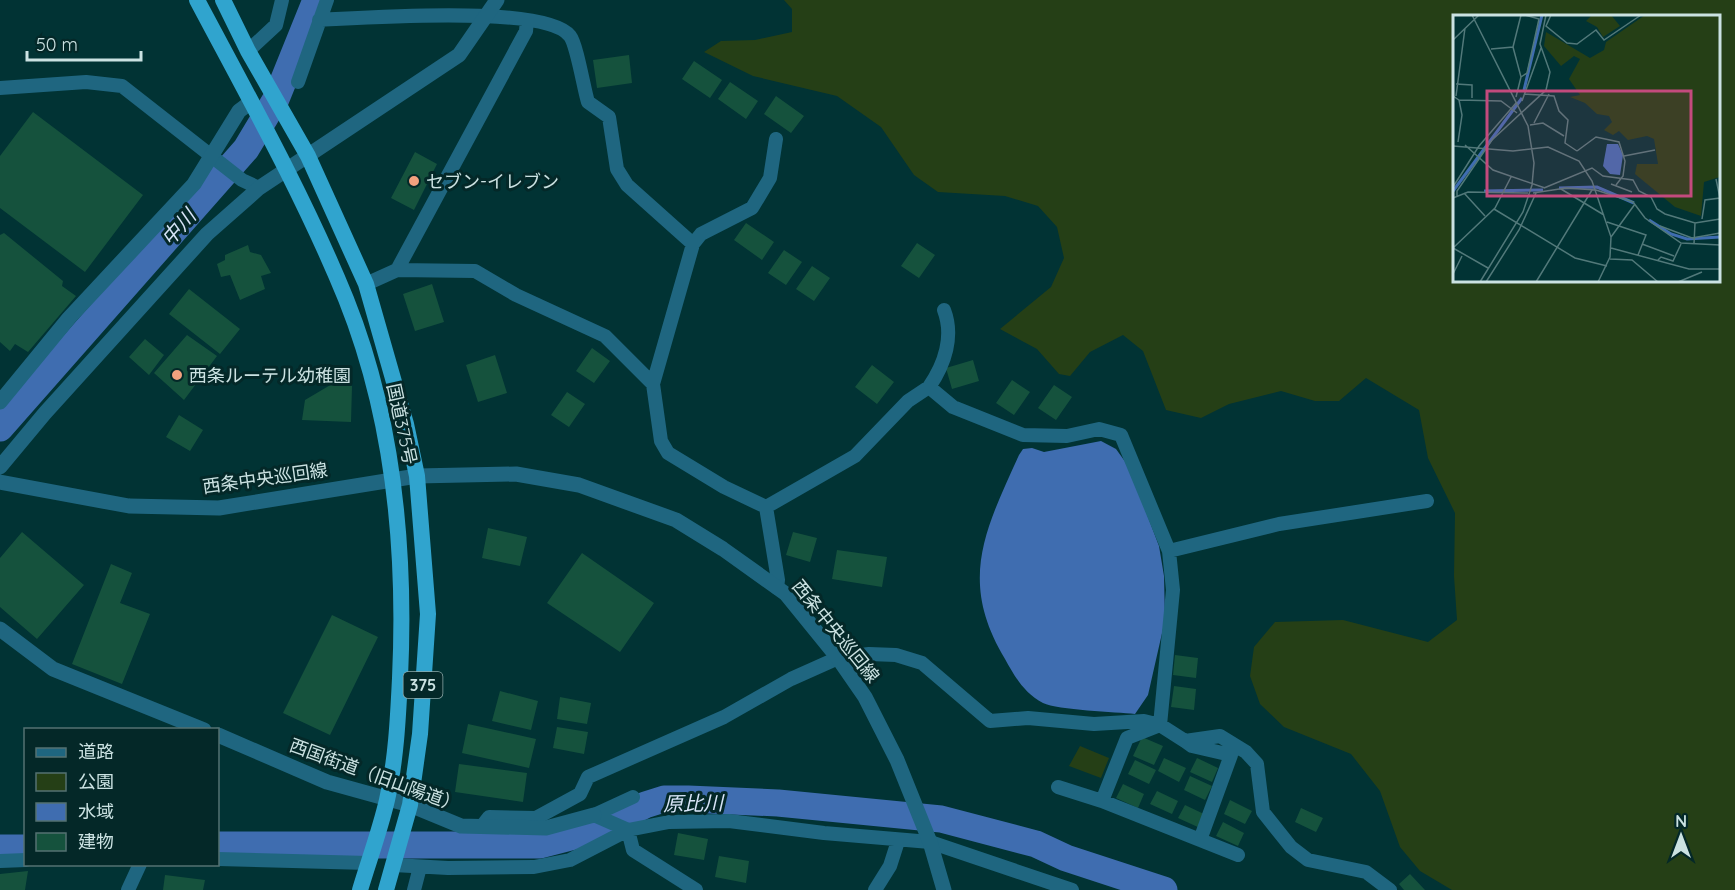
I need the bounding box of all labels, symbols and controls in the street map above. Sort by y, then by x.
inset map [1453,15,1720,282]
scale bar [27,24,141,62]
text: 50 m [36,33,78,56]
place label: セブン-イレブン [426,170,559,193]
marker: セブン-イレブン [407,174,421,188]
water label: 中川 [155,202,202,250]
place label: 西条ルーテル幼稚園 [189,364,351,387]
marker: 西条ルーテル幼稚園 [170,368,184,382]
street label: 国道375号 [382,381,422,467]
street label: 西条中央巡回線 [201,458,329,498]
street label: 西条中央巡回線 [787,575,885,687]
road number: 375 [404,672,442,698]
legend [24,728,219,866]
street label: 西国街道（旧山陽道） [286,733,464,817]
text: 道路 [78,740,114,763]
text: 公園 [78,770,114,793]
water label: 原比川 [663,790,725,816]
text: 水域 [78,800,114,823]
north arrow [1651,806,1711,866]
text: N [1675,811,1687,831]
text: 建物 [78,830,114,853]

